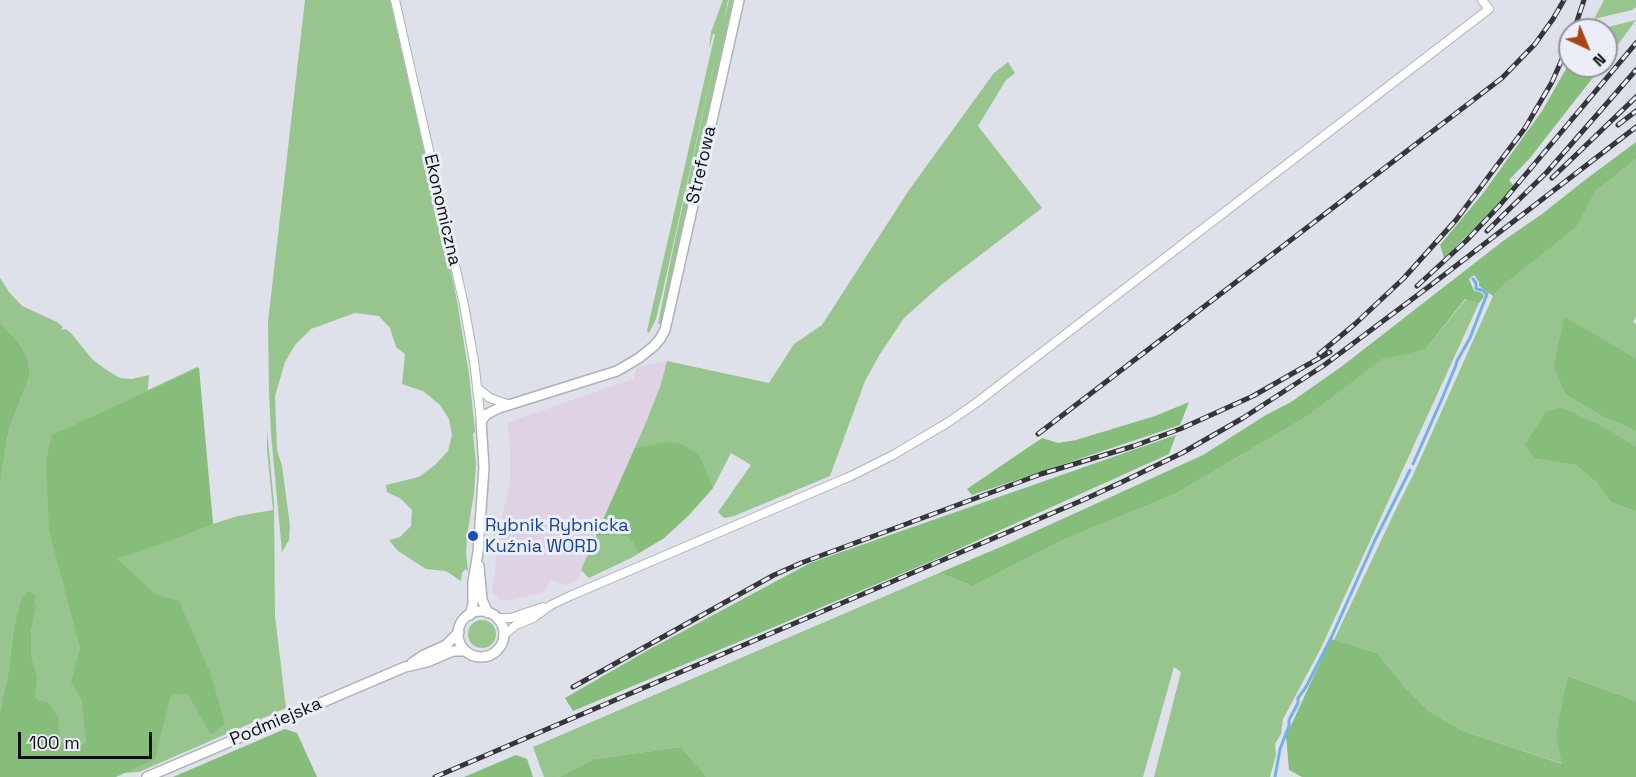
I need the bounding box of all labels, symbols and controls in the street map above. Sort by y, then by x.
north arrow [1558,18,1618,78]
text: N [1588,49,1611,71]
street label: Strefowa [683,124,721,206]
street label: Ekonomiczna [419,152,465,268]
place label: Rybnik Rybnicka Kuźnia WORD [485,515,629,558]
marker: Rybnik Rybnicka Kuźnia WORD [466,529,480,543]
street label: Podmiejska [227,693,325,751]
scale bar [21,720,154,758]
text: 100 m [29,731,80,754]

